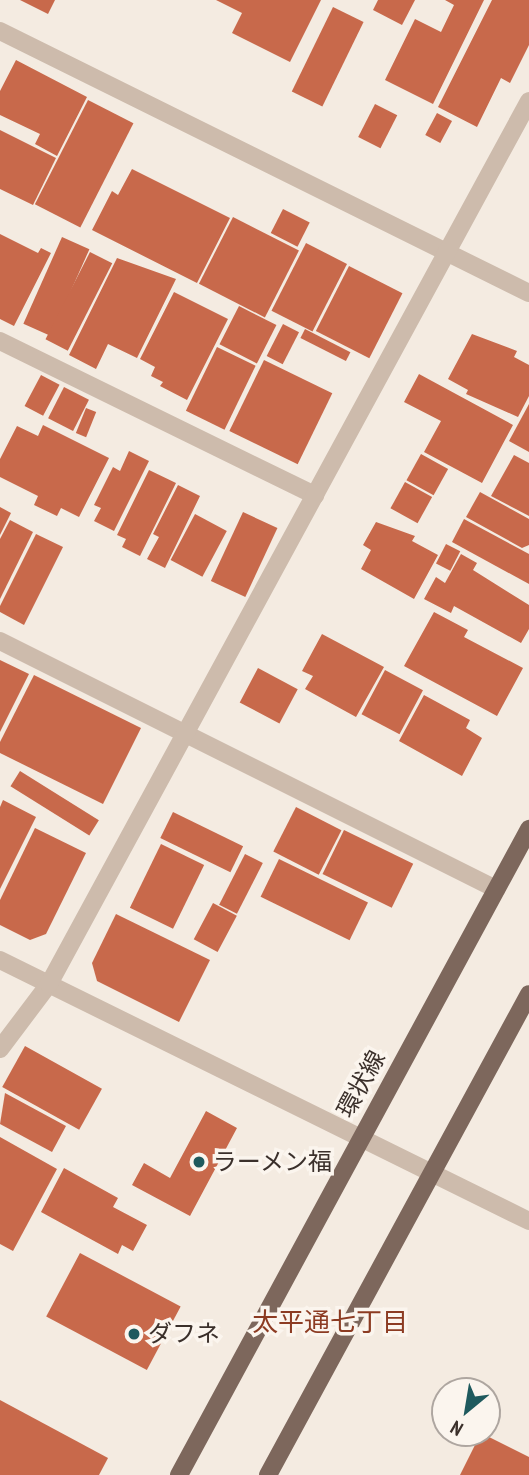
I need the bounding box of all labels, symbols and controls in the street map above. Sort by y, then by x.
street label: 環状線 [331,1046,391,1122]
place label: ラーメン福 [213,1148,333,1176]
marker: ラーメン福 [191,1154,207,1170]
district label: 太平通七丁目 [252,1306,408,1338]
place label: ダフネ [148,1320,220,1348]
marker: ダフネ [126,1326,142,1342]
north arrow [431,1377,501,1447]
text: N [446,1415,467,1441]

